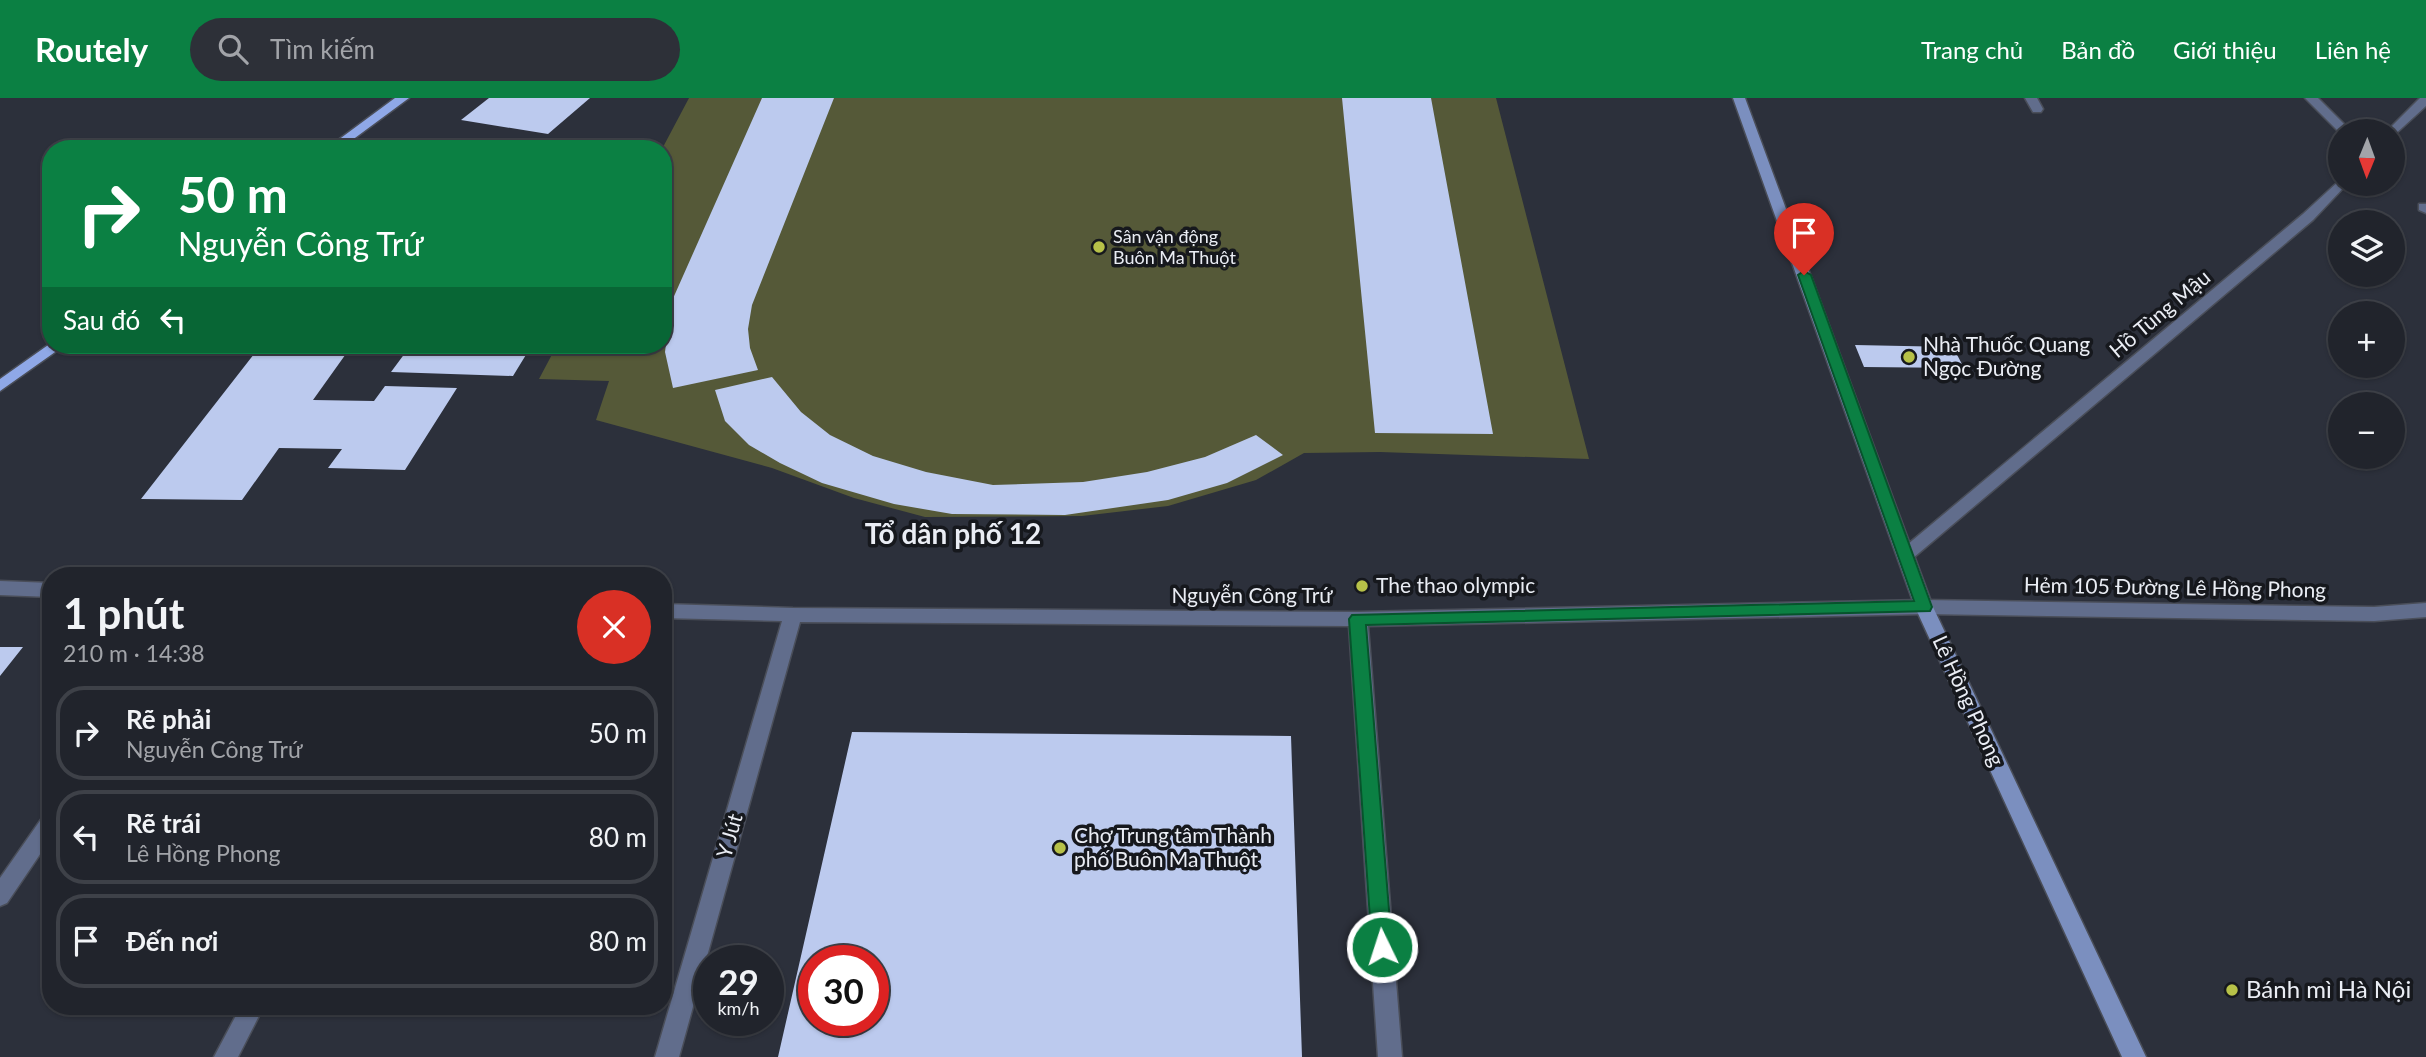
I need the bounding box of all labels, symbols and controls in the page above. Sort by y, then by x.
search box [190,18,680,81]
text: Routely [35,29,148,69]
icon: search [214,30,252,68]
text: Tìm kiếm [270,33,375,65]
text: Trang chủ [1921,35,2023,64]
text: Bản đồ [2061,35,2135,64]
text: Giới thiệu [2173,35,2277,64]
text: Liên hệ [2315,35,2391,64]
north arrow [2328,119,2404,196]
map controls [2328,119,2405,469]
text: 50 m [178,165,288,223]
icon: right [63,168,154,259]
pin [1774,203,1834,275]
button: layers [2328,210,2405,287]
icon: arrive [1785,214,1823,252]
text: Nguyễn Công Trứ [178,224,424,263]
place label: Sân vận động Buôn Ma Thuột [1113,225,1236,268]
marker: Sân vận động Buôn Ma Thuột [1091,239,1107,255]
street label: Hồ Tùng Mậu [2104,264,2214,362]
icon: left [154,301,192,339]
button: + [2328,301,2405,378]
text: Sau đó [63,304,140,336]
place label: Nhà Thuốc Quang Ngọc Đường [1923,331,2090,380]
marker: Nhà Thuốc Quang Ngọc Đường [1901,349,1917,365]
button: − [2328,392,2405,469]
district label: Tổ dân phố 12 [865,516,1041,550]
street label: Hẻm 105 Đường Lê Hồng Phong [2024,571,2326,602]
place label: The thao olympic [1376,572,1535,597]
marker: The thao olympic [1354,578,1370,594]
street label: Nguyễn Công Trứ [1171,582,1333,607]
text: 1 phút [63,588,184,638]
button: close [577,590,651,664]
street label: Lê Hồng Phong [1928,631,2010,770]
text: 210 m · 14:38 [63,639,205,667]
text: Rẽ phải [126,703,211,735]
icon: right [67,714,105,752]
text: 50 m [589,717,647,749]
text: Nguyễn Công Trứ [126,735,303,763]
text: Rẽ trái [126,807,201,839]
street label: Y Jút [710,810,747,861]
icon: left [67,818,105,856]
text: 80 m [589,821,647,853]
place label: Chợ Trung tâm Thành phố Buôn Ma Thuột [1074,822,1272,871]
text: Lê Hồng Phong [126,839,280,867]
marker: Chợ Trung tâm Thành phố Buôn Ma Thuột [1052,840,1068,856]
position arrow [1345,910,1419,984]
icon: arrive [67,922,105,960]
text: Đến nơi [126,925,218,957]
text: 80 m [589,925,647,957]
speed limit sign: 30 [798,945,889,1036]
text: 29 [718,960,759,1002]
place label: Bánh mì Hà Nội [2246,974,2411,1003]
marker: Bánh mì Hà Nội [2224,982,2240,998]
text: km/h [717,997,760,1019]

